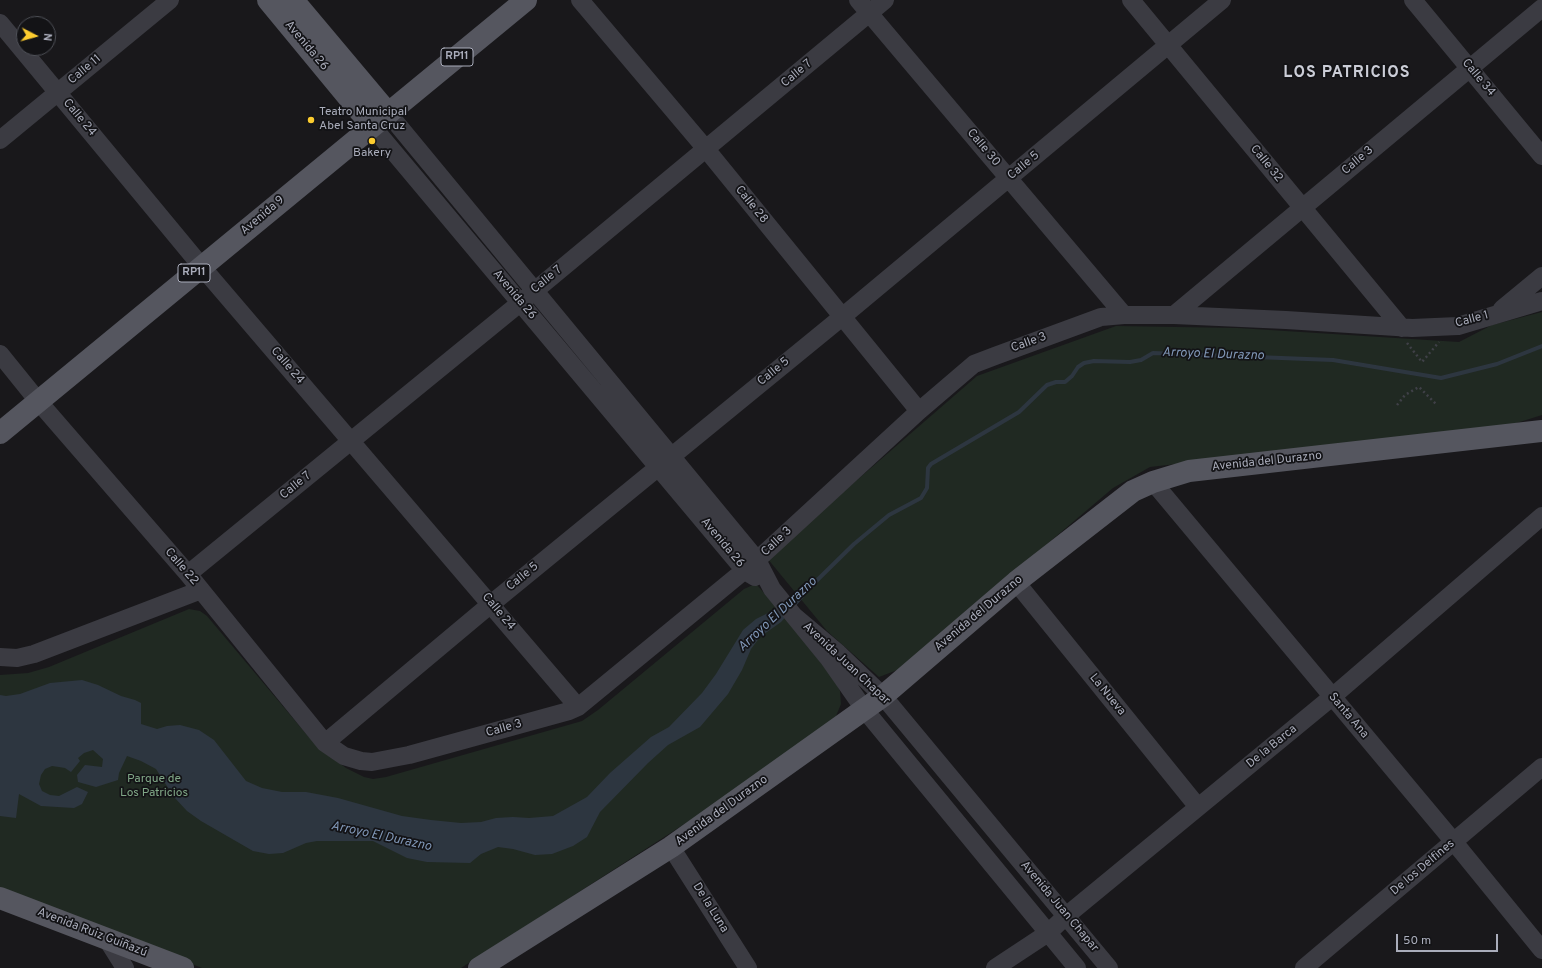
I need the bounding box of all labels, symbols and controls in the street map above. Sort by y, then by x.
north arrow [16,16,56,56]
street label: Avenida 26 [281,18,331,74]
text: N [40,32,54,42]
road number: RP11 [441,48,473,66]
street label: Calle 11 [66,52,104,88]
street label: Calle 34 [1458,56,1498,100]
street label: Calle 7 [779,57,815,91]
district label: LOS PATRICIOS [1283,64,1411,84]
street label: Calle 24 [59,96,99,140]
place label: Teatro Municipal Abel Santa Cruz [319,106,407,134]
marker: Teatro Municipal Abel Santa Cruz [306,115,316,125]
street label: Calle 30 [963,126,1003,170]
marker: Bakery [367,136,377,146]
street label: Calle 32 [1247,142,1285,186]
street label: Calle 3 [1339,144,1377,178]
place label: Bakery [353,147,391,161]
street label: Calle 5 [1005,149,1043,183]
street label: Calle 28 [731,183,771,227]
street label: Avenida 9 [238,193,288,239]
street label: Calle 7 [529,263,565,297]
road number: RP11 [178,264,210,282]
street label: Avenida 26 [489,267,539,323]
street label: Calle 1 [1454,309,1490,331]
street label: Calle 3 [1009,330,1049,356]
street label: Calle 24 [267,345,307,387]
water label: Arroyo El Durazno [1162,345,1264,365]
street label: Calle 5 [755,355,793,389]
street label: Avenida del Durazno [1211,449,1323,475]
street label: Calle 7 [278,469,314,503]
street label: Avenida 26 [697,515,747,571]
street label: Calle 3 [759,524,795,560]
street label: Calle 22 [161,546,201,588]
street label: Calle 5 [504,560,542,594]
street label: Avenida del Durazno [932,573,1026,655]
water label: Arroyo El Durazno [735,574,821,656]
street label: Calle 24 [478,590,518,634]
street label: Avenida Juan Chapar [799,620,893,708]
street label: La Nueva [1086,671,1128,719]
street label: Santa Ana [1325,690,1371,742]
street label: Calle 3 [484,717,524,741]
street label: De la Barca [1244,722,1300,772]
park label: Parque de Los Patricios [120,773,188,801]
street label: Avenida del Durazno [673,773,771,849]
water label: Arroyo El Durazno [329,819,433,855]
street label: De los Delfines [1388,837,1458,899]
street label: Avenida Juan Chapar [1017,859,1101,955]
street label: De la Luna [689,880,731,936]
street label: Avenida Ruiz Guiñazú [35,905,149,961]
scale bar [1398,926,1500,952]
text: 50 m [1403,933,1431,949]

